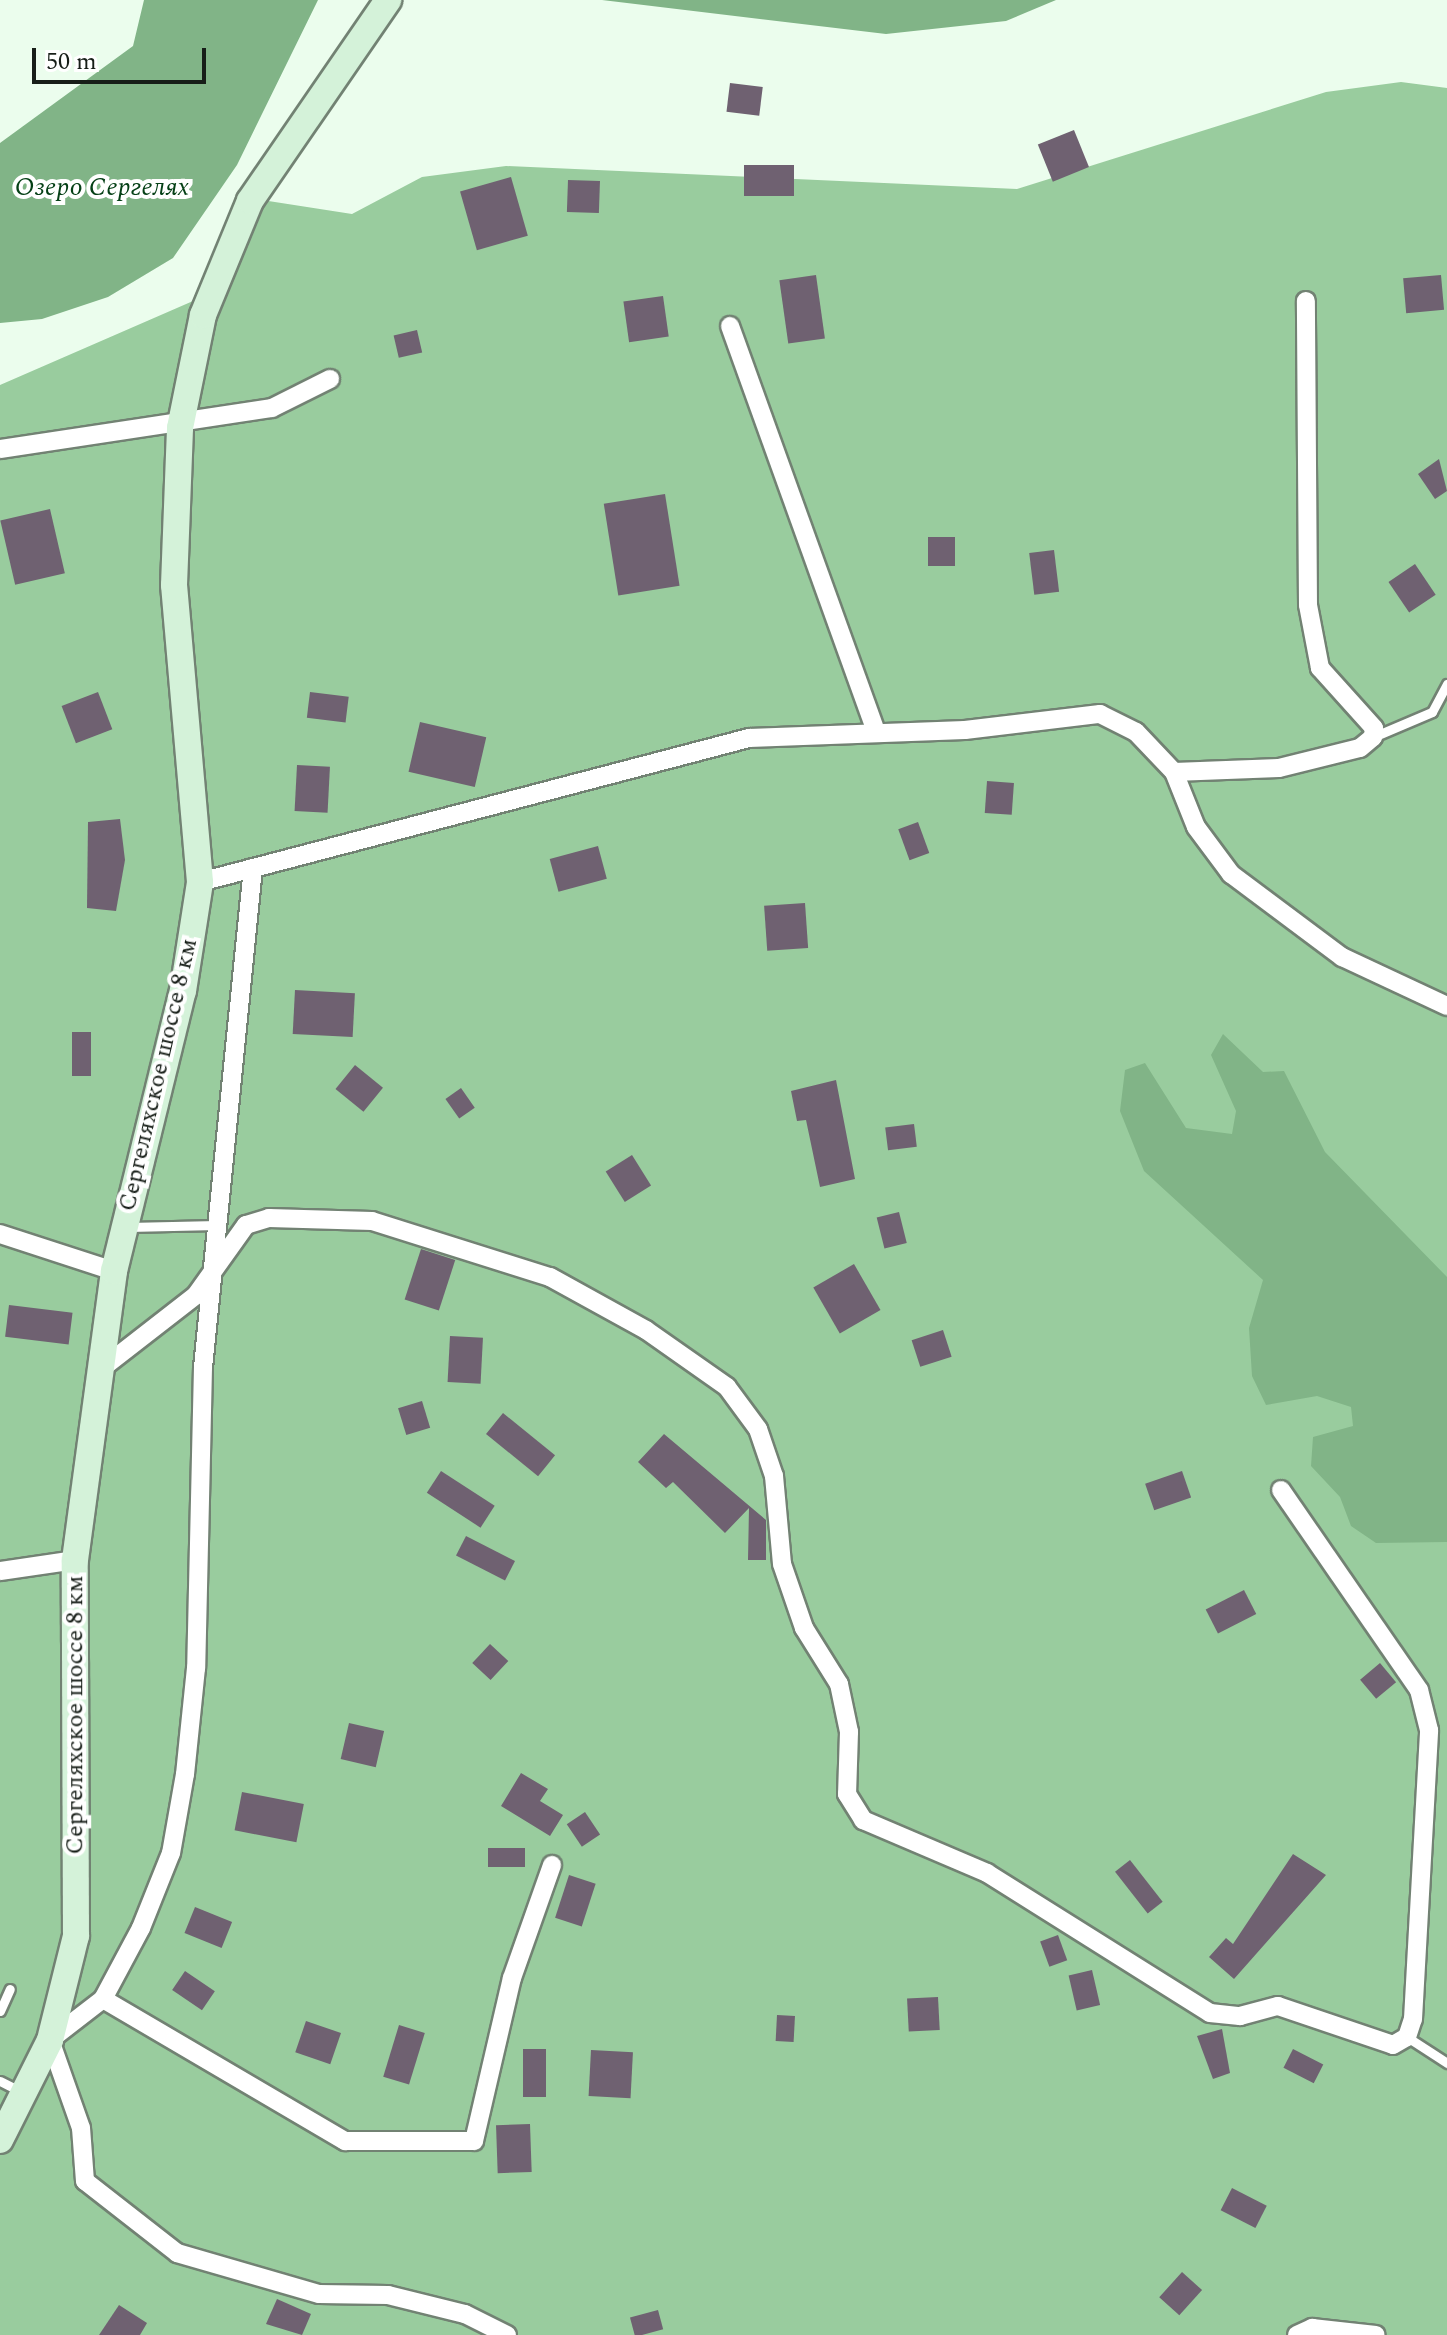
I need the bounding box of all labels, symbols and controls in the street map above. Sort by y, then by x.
scale bar [36,32,210,82]
text: 50 m [46,44,97,80]
water label: Озеро Сергелях [15,172,189,204]
street label: Сергеляхское шоссе 8 км [114,936,204,1214]
street label: Сергеляхское шоссе 8 км [62,1576,90,1854]

